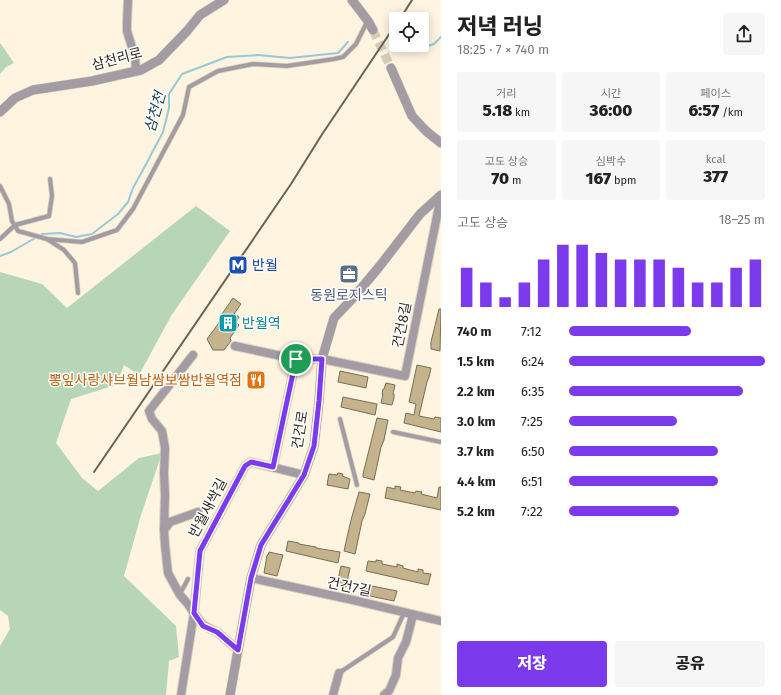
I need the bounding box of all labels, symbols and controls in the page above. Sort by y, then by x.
map controls [389,12,429,52]
button: locate [389,12,429,52]
text: 저녁 러닝 [457,13,543,40]
button: share [723,13,765,55]
text: 18:25 · 7 × 740 m [457,42,549,57]
street label: 삼천리로 [90,44,144,74]
text: 거리 [496,87,516,100]
text: 시간 [601,87,621,100]
text: 페이스 [700,87,731,100]
water label: 삼천천 [141,88,170,134]
text: 5.18 [482,100,512,121]
text: 36:00 [590,100,632,121]
text: 6:57 [688,100,719,121]
text: km [512,106,530,119]
text: /km [719,106,743,119]
text: kcal [706,153,726,166]
text: 고도 상승 [485,155,528,168]
text: 심박수 [596,155,626,168]
text: 377 [703,166,728,187]
text: 70 [491,168,509,189]
text: 167 [586,168,611,189]
text: m [509,174,522,187]
text: bpm [611,174,636,187]
text: 18–25 m [719,212,765,227]
text: 고도 상승 [457,215,508,230]
metro station icon: 반월 [227,254,249,276]
place label: 반월 [252,257,278,274]
office icon: 동원로지스틱 [338,263,360,285]
place label: 동원로지스틱 [310,287,388,304]
street label: 건건8길 [389,301,415,349]
building icon: 반월역 [217,312,239,334]
place label: 반월역 [242,315,281,332]
text: 740 m [457,324,492,339]
text: 7:12 [521,324,541,339]
pin [279,342,313,376]
icon: arrive [285,348,307,370]
text: 1.5 km [457,354,495,369]
text: 6:24 [521,354,544,369]
restaurant icon: 뽕잎사랑샤브월남쌈보쌈반월역점 [245,369,267,391]
place label: 뽕잎사랑샤브월남쌈보쌈반월역점 [49,372,242,389]
text: 2.2 km [457,384,495,399]
text: 6:35 [521,384,544,399]
street label: 건건로 [289,409,311,450]
text: 3.0 km [457,414,496,429]
text: 7:25 [521,414,543,429]
text: 3.7 km [457,444,494,459]
text: 6:50 [521,444,545,459]
text: 4.4 km [457,474,496,489]
text: 6:51 [521,474,543,489]
street label: 반월새싹길 [185,476,231,540]
text: 5.2 km [457,504,495,519]
text: 7:22 [521,504,543,519]
street label: 건건7길 [325,574,373,600]
button: 저장 [457,641,607,687]
button: 공유 [615,641,765,687]

